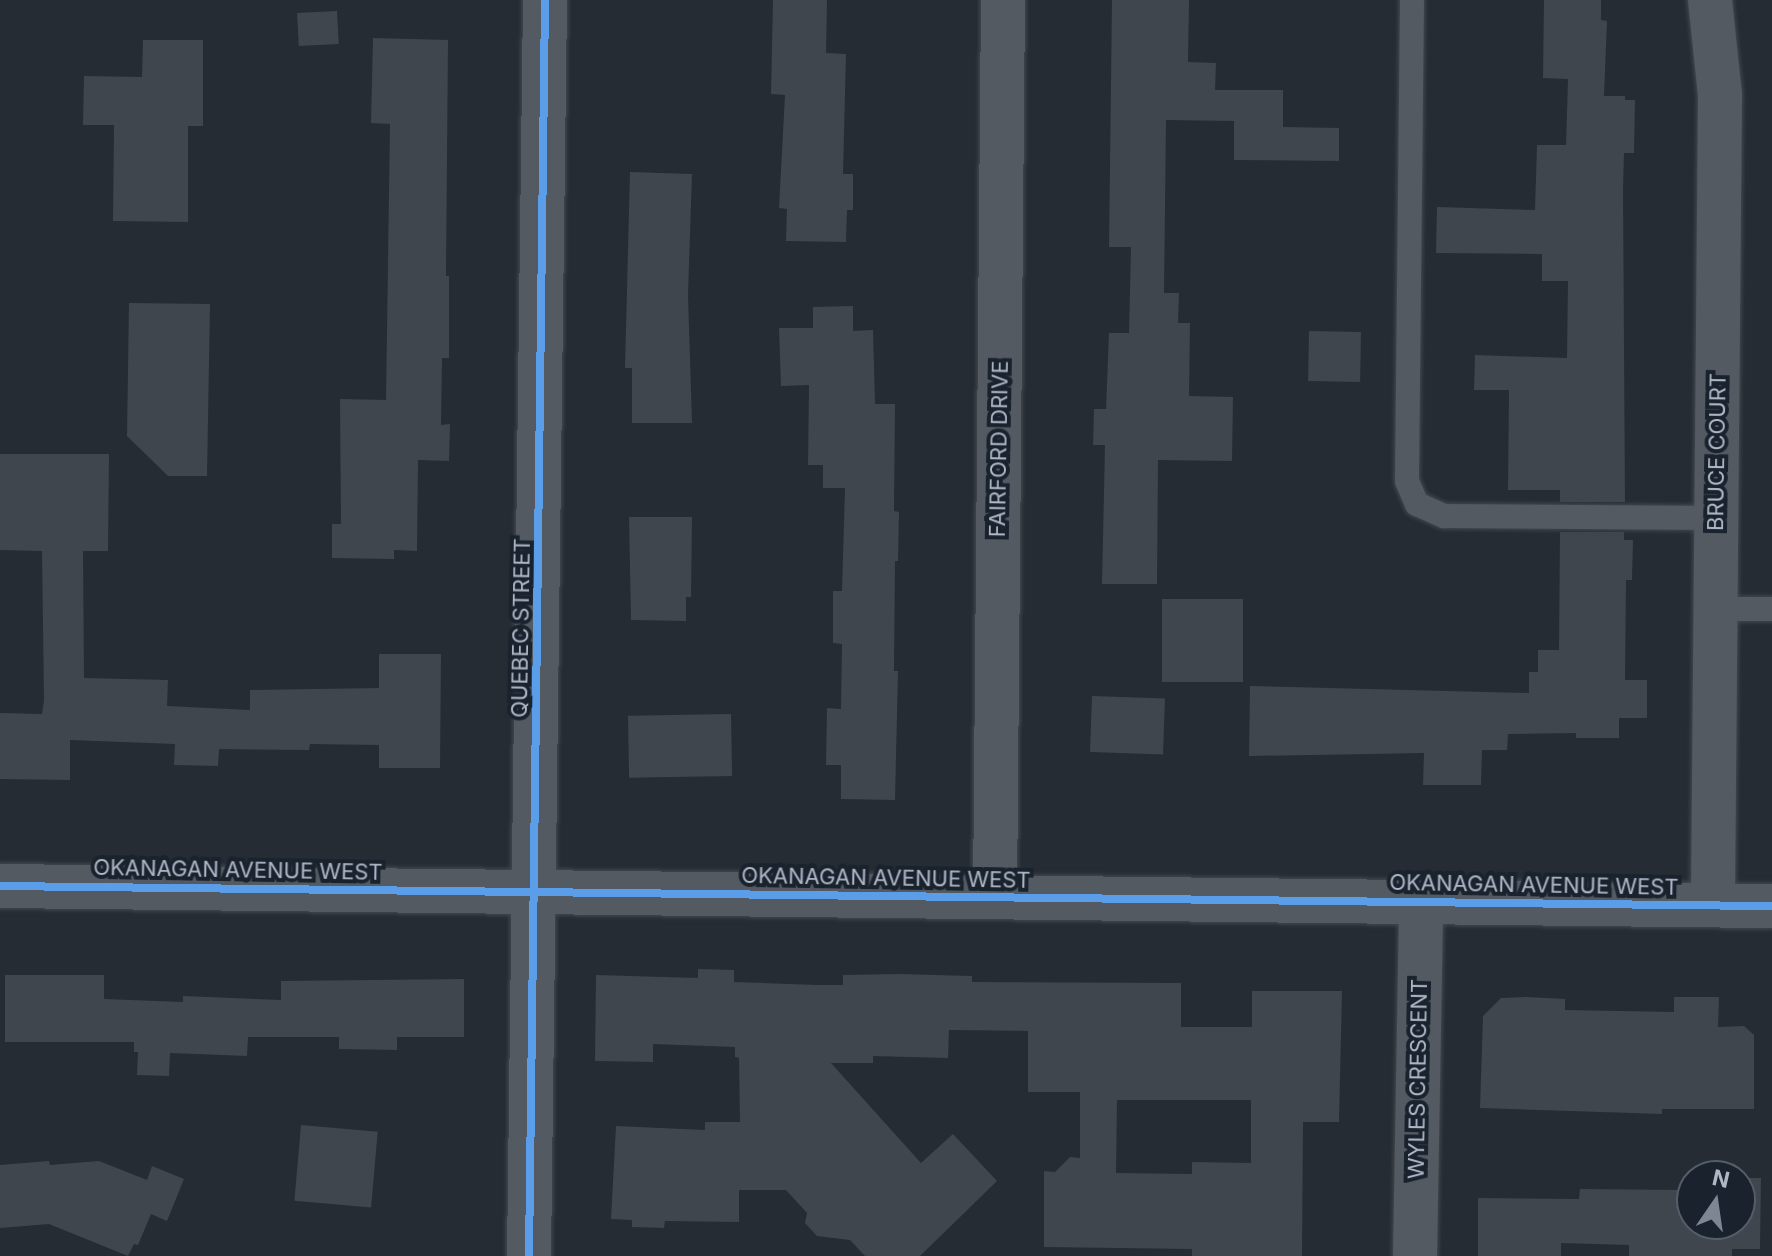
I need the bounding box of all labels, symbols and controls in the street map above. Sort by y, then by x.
street label: FAIRFORD DRIVE [984,360,1014,538]
street label: BRUCE COURT [1702,373,1732,531]
street label: QUEBEC STREET [506,538,536,718]
street label: OKANAGAN AVENUE WEST [93,854,383,886]
street label: OKANAGAN AVENUE WEST [741,862,1031,894]
street label: OKANAGAN AVENUE WEST [1389,869,1679,901]
street label: WYLES CRESCENT [1403,979,1433,1179]
north arrow [1676,1160,1756,1240]
text: N [1710,1164,1732,1193]

